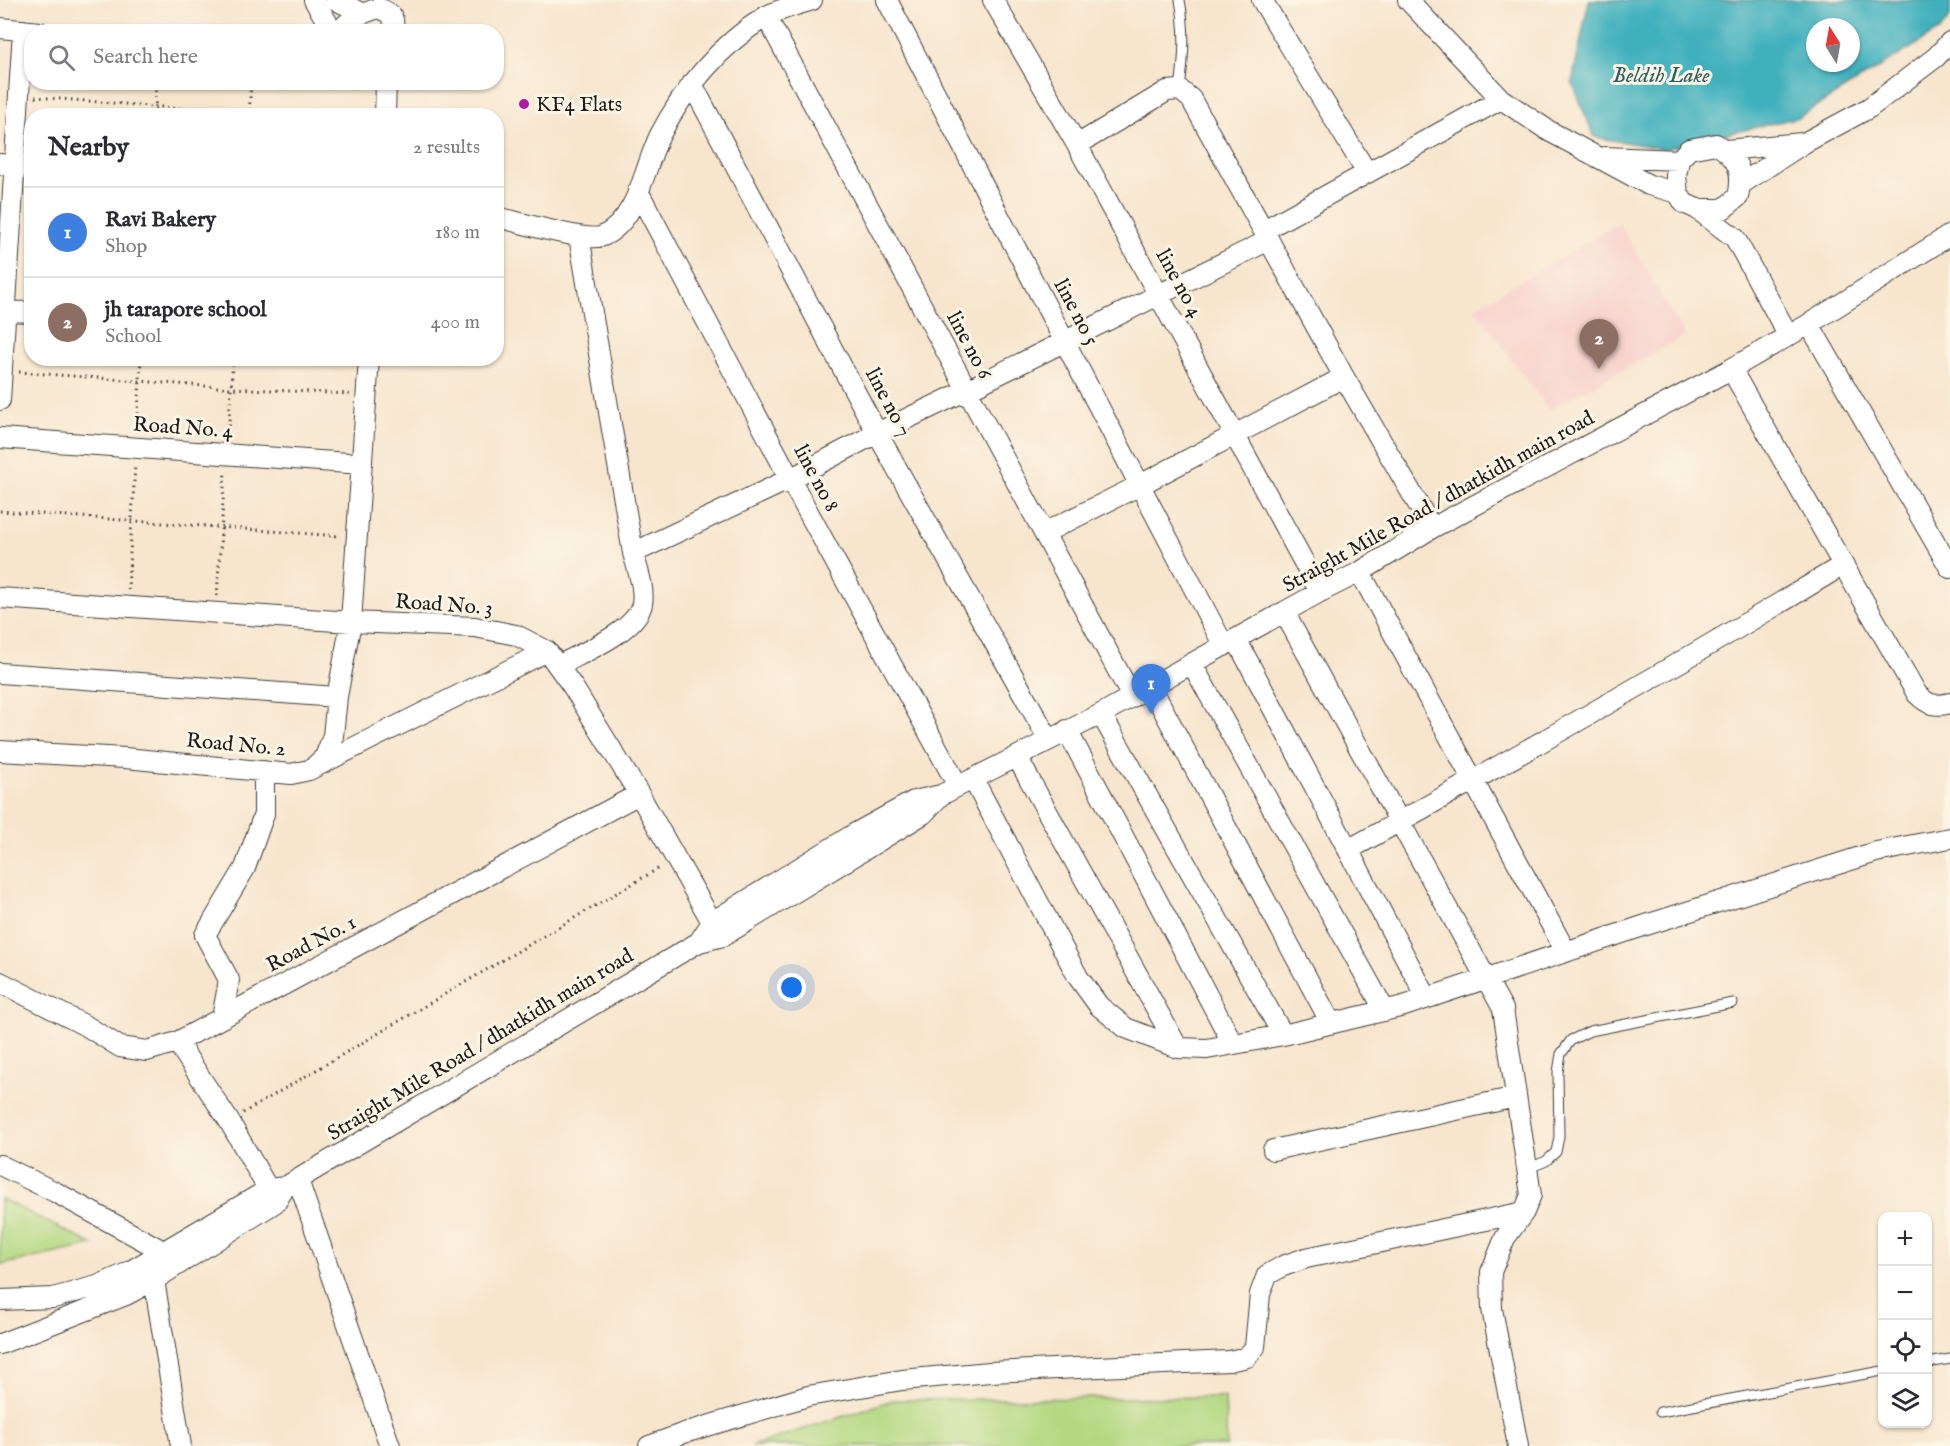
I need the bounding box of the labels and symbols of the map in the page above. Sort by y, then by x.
north arrow [1806,18,1860,72]
water label: Beldih Lake [1612,62,1710,90]
place label: KF4 Flats [536,92,622,119]
marker: KF4 Flats [517,97,531,111]
street label: line no 4 [1149,245,1209,323]
street label: line no 5 [1047,275,1105,351]
street label: line no 6 [940,307,998,385]
pin: 2 [1580,320,1618,369]
street label: line no 7 [858,364,917,442]
street label: Straight Mile Road / dhatkidh main road [1278,405,1600,599]
street label: Road No. 4 [132,412,235,446]
street label: line no 8 [787,441,845,517]
street label: Road No. 3 [394,589,494,622]
pin: 1 [1132,664,1170,714]
street label: Road No. 2 [185,728,287,763]
street label: Road No. 1 [262,909,361,979]
street label: Straight Mile Road / dhatkidh main road [323,943,639,1148]
your location [777,973,806,1002]

